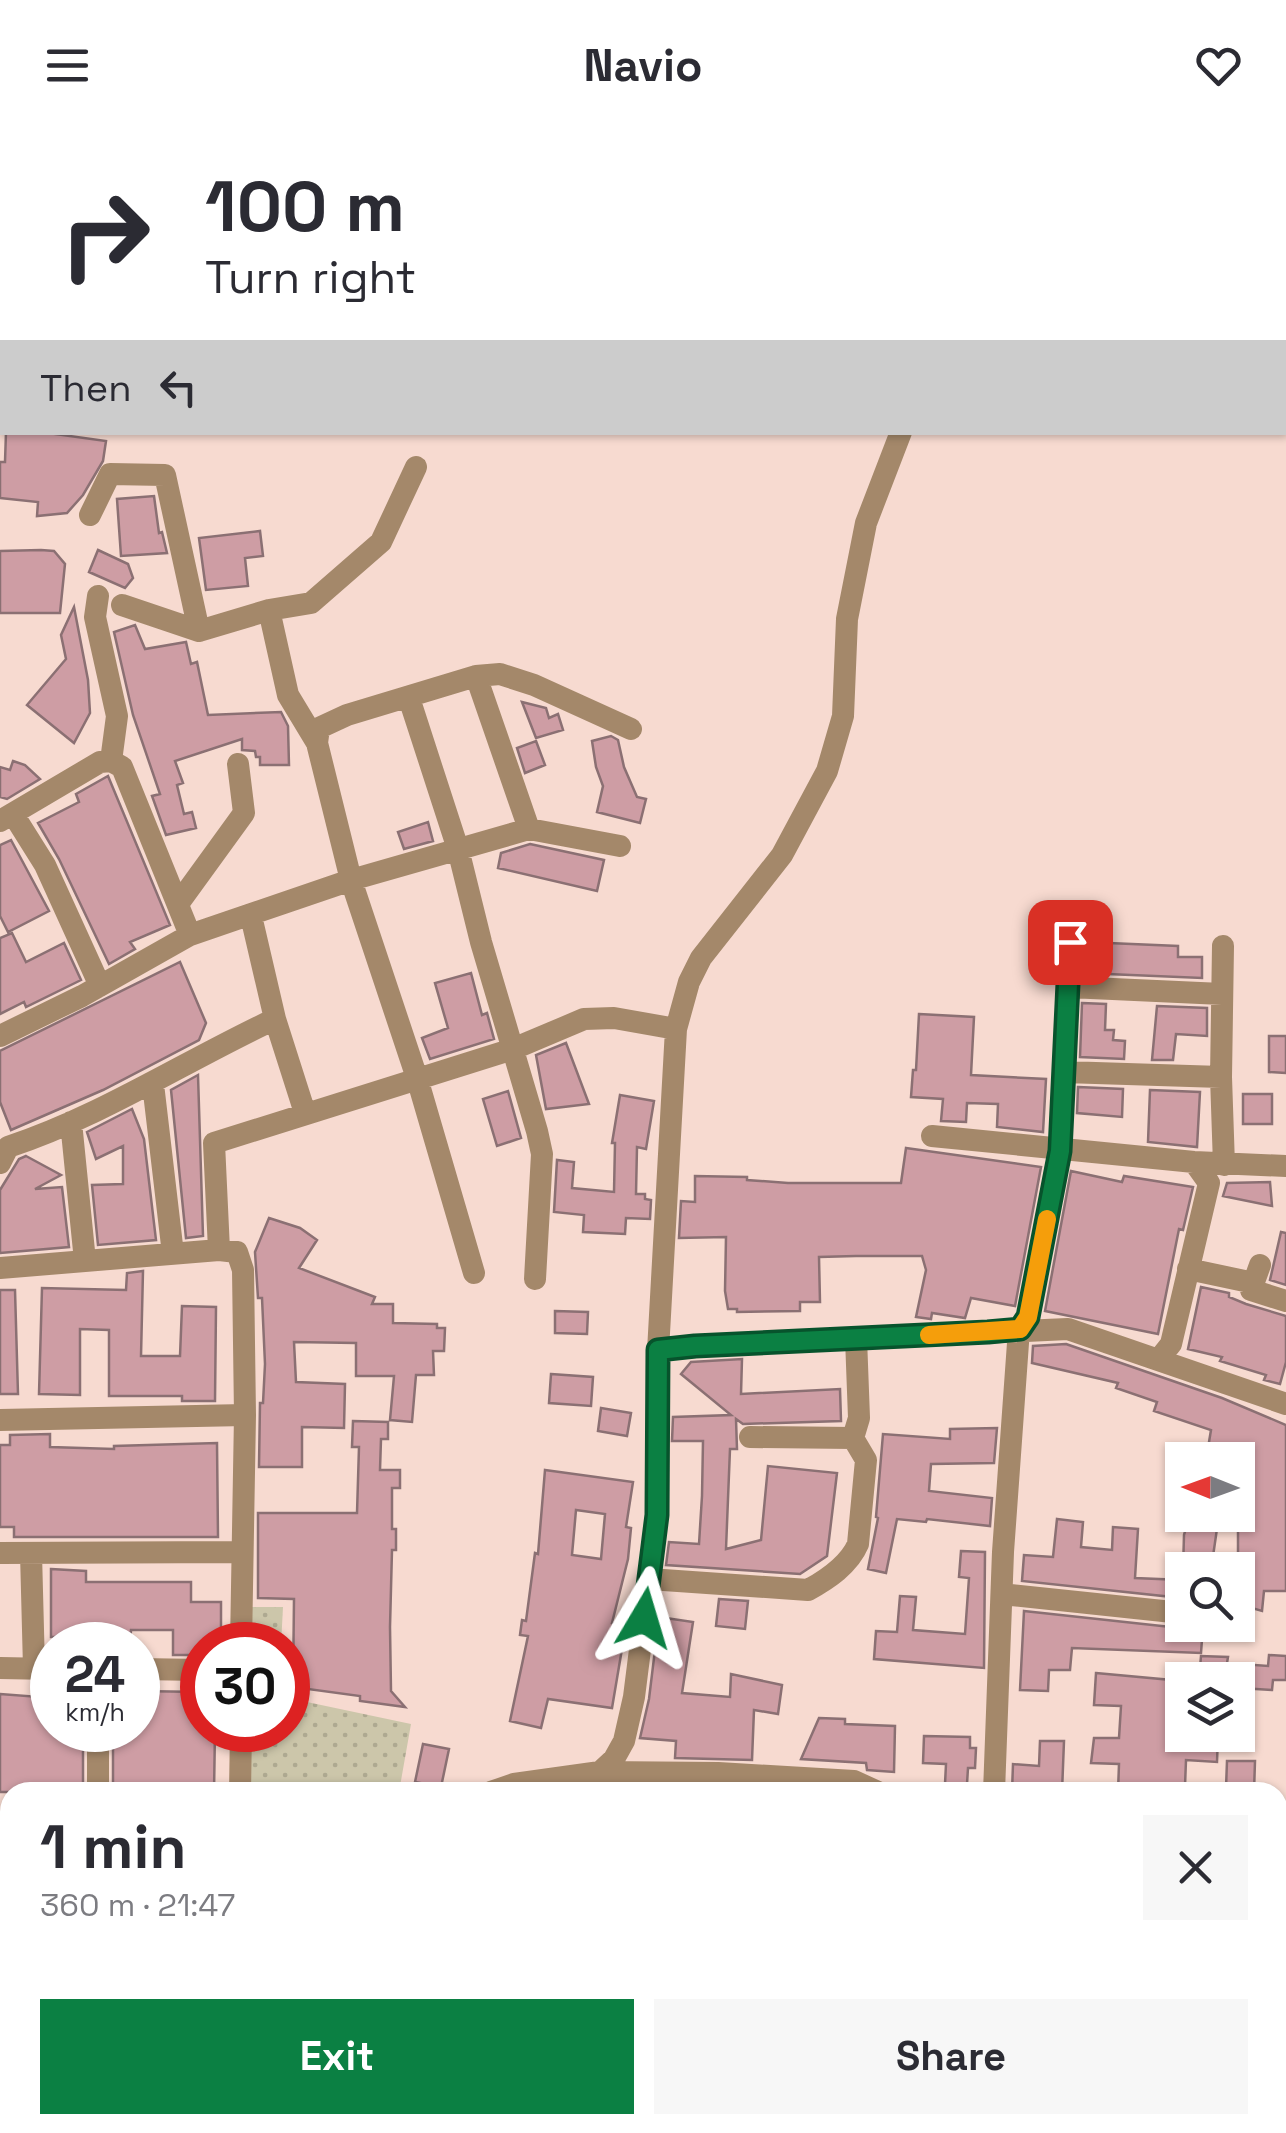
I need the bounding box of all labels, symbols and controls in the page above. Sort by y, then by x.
text: Navio [583,37,703,94]
icon: menu [40,38,95,93]
icon: heart [1191,38,1246,93]
text: 100 m [205,162,405,251]
icon: right [40,170,170,300]
text: Turn right [205,249,416,306]
icon: left [151,360,206,415]
text: Then [40,364,131,412]
pin [1028,900,1113,985]
icon: arrive [1043,915,1098,970]
north arrow [1165,1442,1255,1532]
map controls [1165,1442,1255,1752]
button: search [1165,1552,1255,1642]
position arrow [592,1566,696,1670]
speed limit sign: 30 [180,1622,310,1752]
text: 24 [65,1643,125,1707]
button: layers [1165,1662,1255,1752]
text: km/h [65,1696,125,1728]
text: 1 min [40,1809,187,1886]
button: close [1143,1815,1248,1920]
text: 360 m · 21:47 [40,1885,235,1925]
button: Exit [40,1999,634,2114]
button: Share [654,1999,1248,2114]

